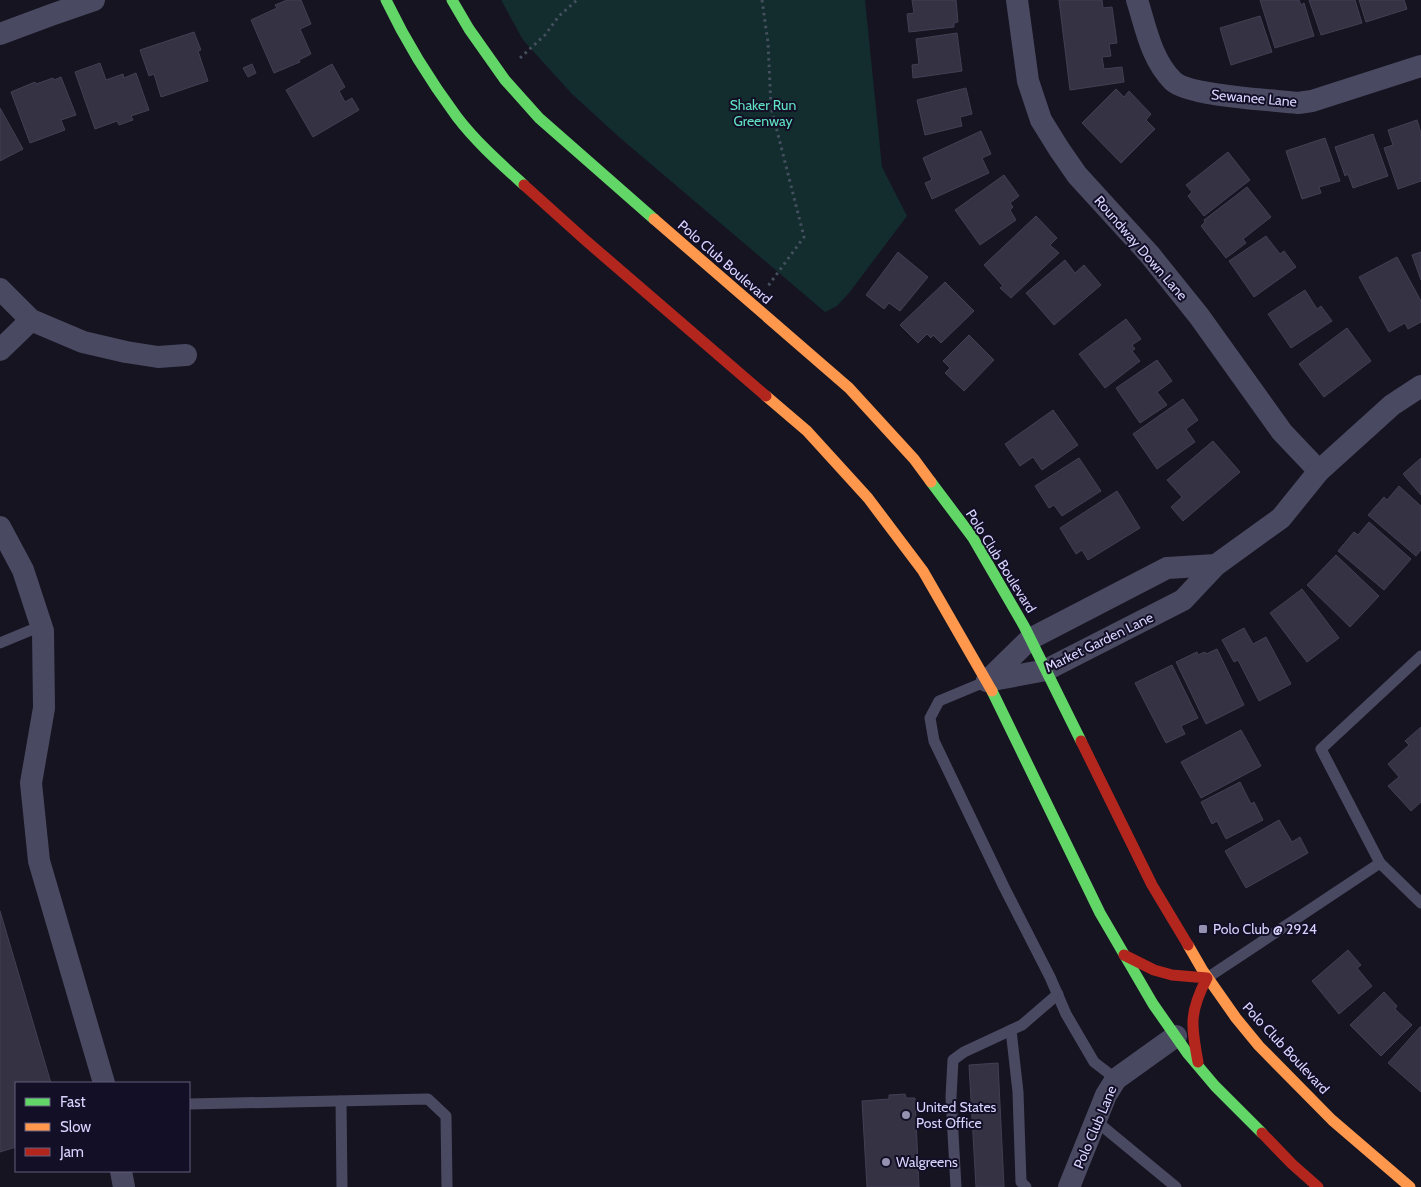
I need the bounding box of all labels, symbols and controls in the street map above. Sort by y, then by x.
street label: Sewanee Lane [1210,85,1298,111]
park label: Shaker Run Greenway [730,96,796,130]
street label: Roundway Down Lane [1091,192,1191,304]
street label: Polo Club Boulevard [674,216,776,308]
street label: Polo Club Boulevard [962,506,1040,616]
street label: Market Garden Lane [1042,608,1156,676]
place label: Polo Club @ 2924 [1213,920,1317,938]
marker: Polo Club @ 2924 [1197,923,1209,935]
street label: Polo Club Boulevard [1239,998,1333,1098]
legend [15,1082,190,1172]
street label: Polo Club Lane [1069,1083,1121,1171]
text: Fast [60,1093,85,1111]
place label: United States Post Office [916,1098,997,1132]
marker: United States Post Office [900,1109,912,1121]
text: Slow [60,1118,91,1136]
text: Jam [59,1143,84,1161]
place label: Walgreens [896,1153,958,1171]
marker: Walgreens [880,1156,892,1168]

